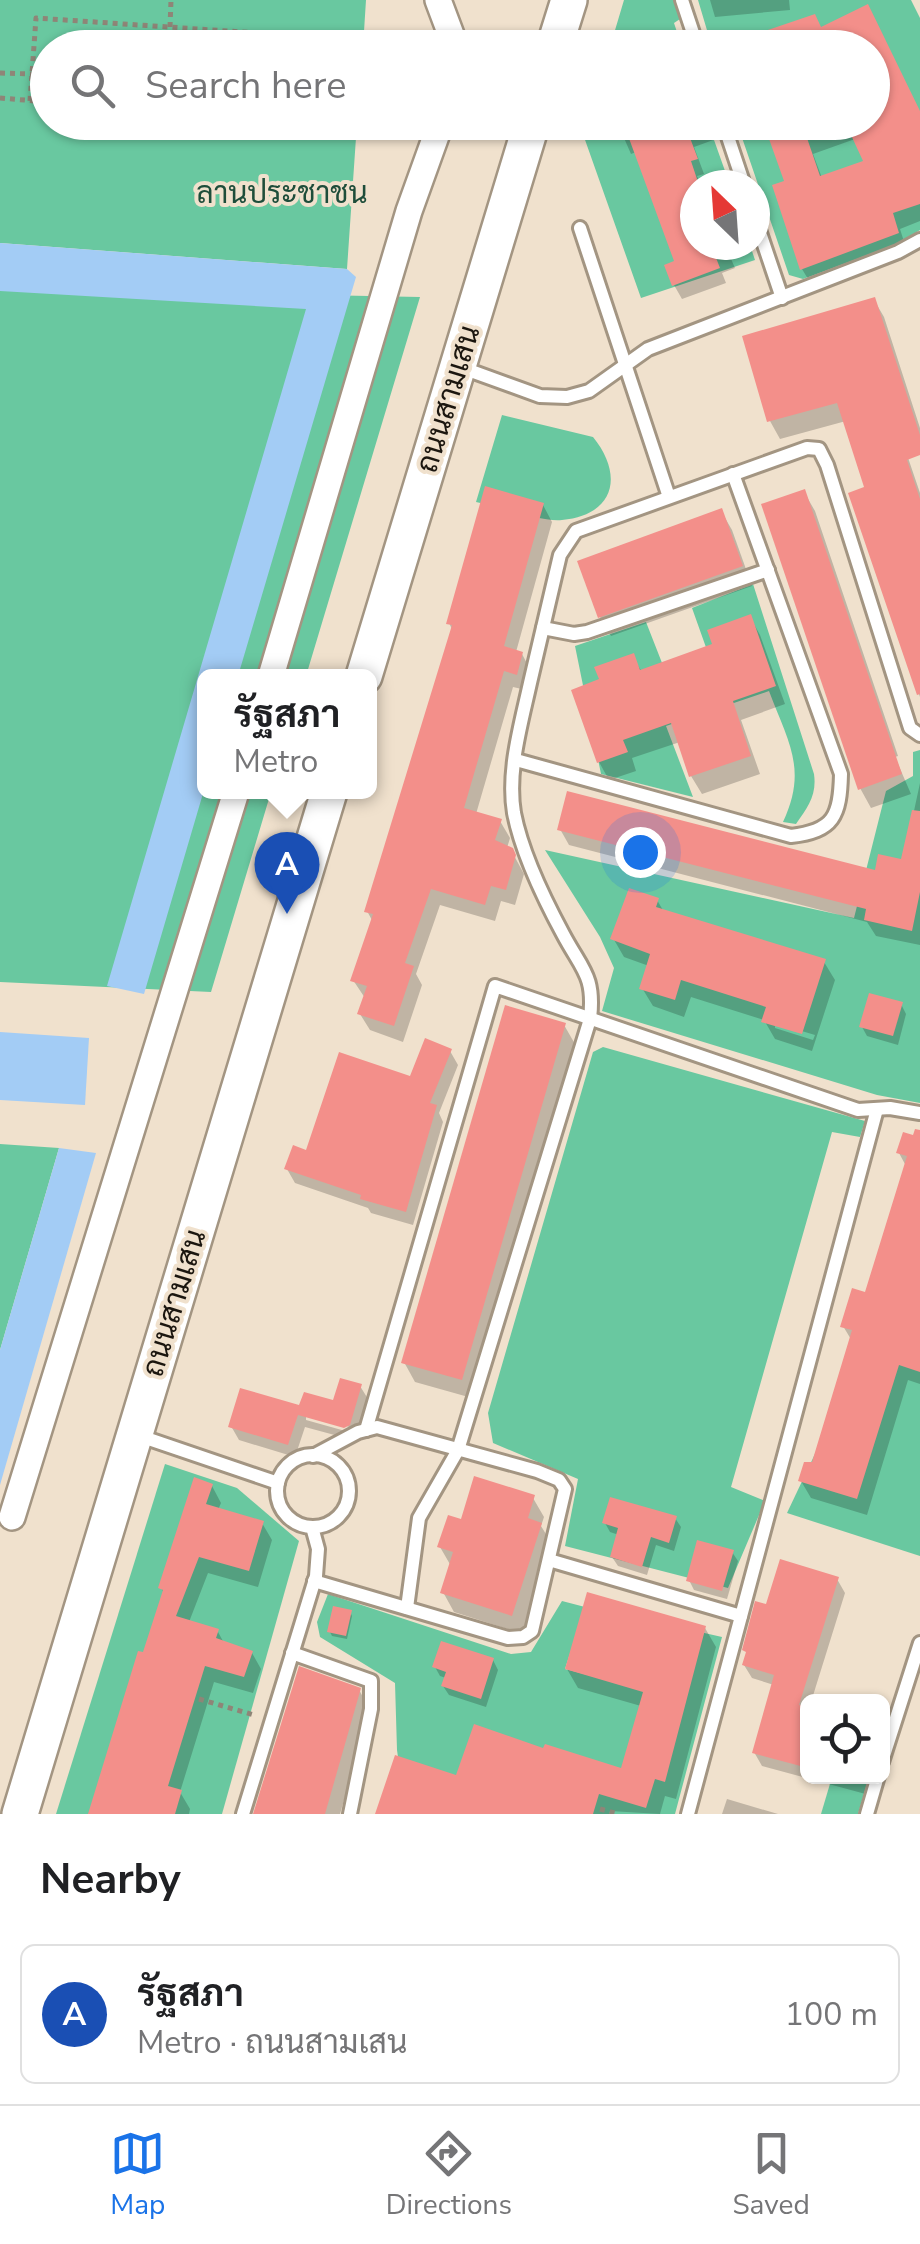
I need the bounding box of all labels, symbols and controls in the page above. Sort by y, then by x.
search box [30,30,890,140]
icon: search [65,58,120,113]
text: Search here [145,60,346,111]
north arrow [680,170,770,260]
park label: ลานประชาชน [196,173,368,214]
street label: ถนนสามเสน [407,321,490,478]
popup [197,669,377,799]
text: รัฐสภา [234,689,340,740]
text: Metro [234,740,318,783]
your location [615,827,666,878]
pin: A [254,832,320,914]
street label: ถนนสามเสน [133,1225,216,1382]
map controls [800,1694,890,1784]
button: locate [800,1694,890,1784]
text: Nearby [40,1851,181,1908]
text: รัฐสภา [137,1968,244,2019]
text: A [63,1993,86,2036]
text: 100 m [785,1993,878,2036]
text: Metro · ถนนสามเสน [137,2021,407,2064]
tab: Map [110,2126,165,2224]
tab: Directions [386,2126,512,2224]
tab: Saved [732,2126,810,2224]

